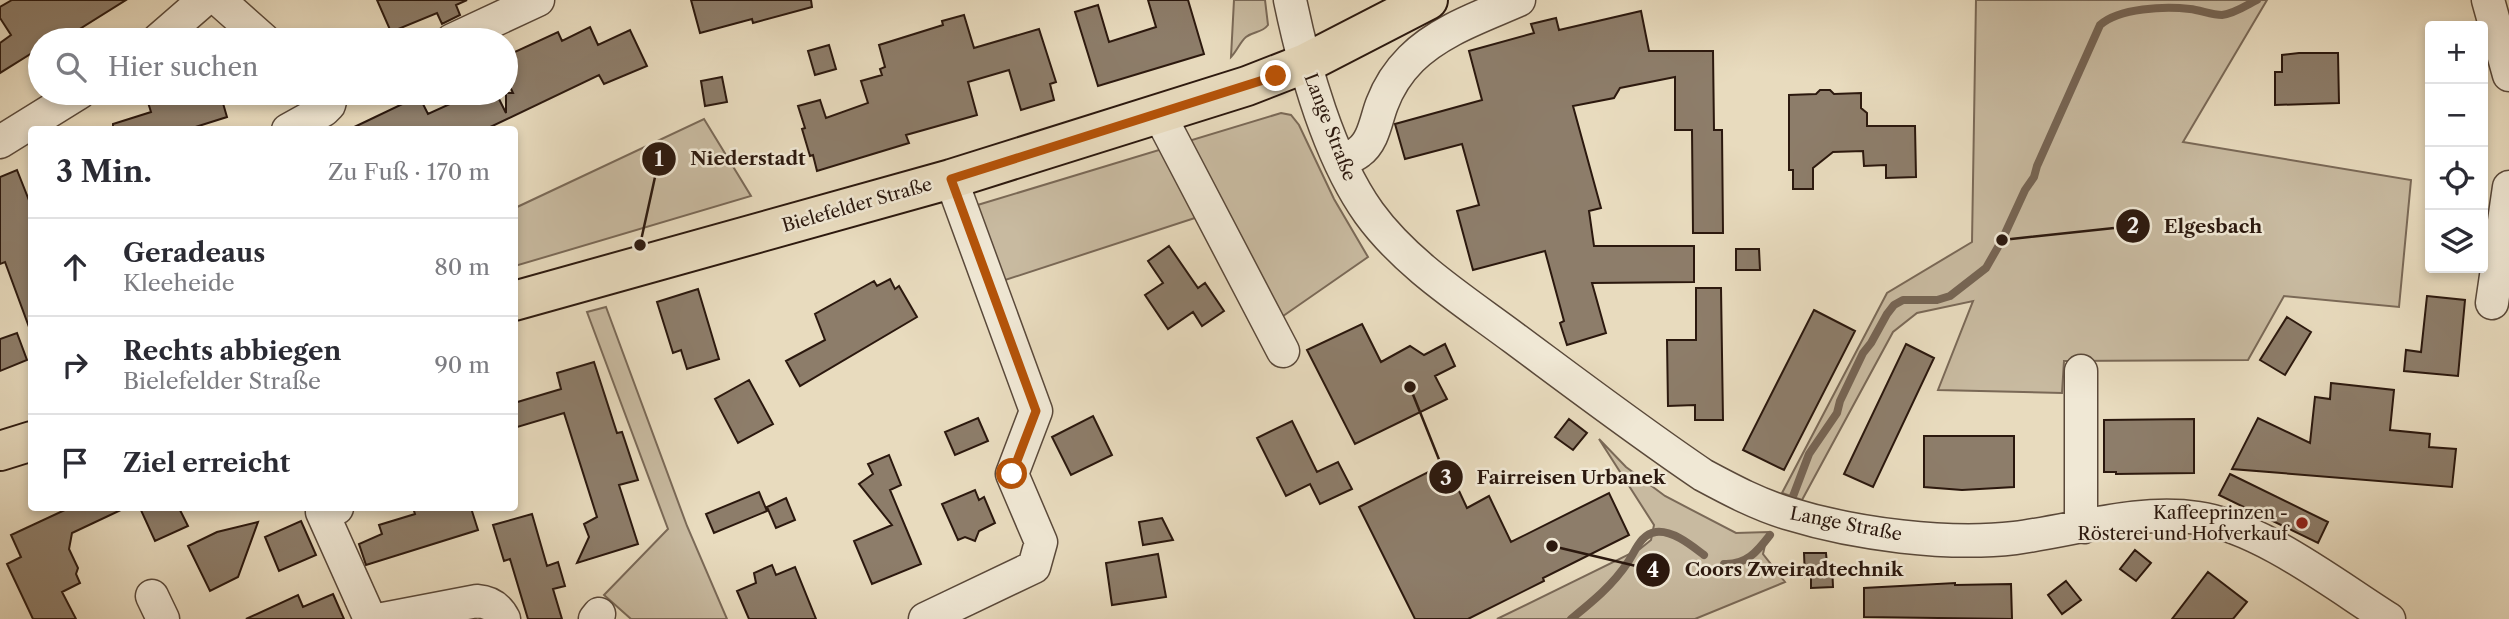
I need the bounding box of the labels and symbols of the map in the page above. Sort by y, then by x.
route end [1260,60,1291,91]
street label: Lange Straße [1299,70,1361,184]
callout: Niederstadt [642,139,820,179]
text: 1 [654,146,664,171]
text: Niederstadt [690,147,806,170]
street label: Bielefelder Straße [780,173,934,237]
callout: Elgesbach [2115,206,2277,246]
text: 2 [2127,213,2139,238]
text: Elgesbach [2164,215,2262,238]
callout: Fairreisen Urbanek [1428,457,1680,497]
route start [996,458,1027,489]
text: 3 [1440,465,1452,490]
text: Fairreisen Urbanek [1477,466,1666,489]
street label: Lange Straße [1788,502,1904,546]
place label: Kaffeeprinzen - Rösterei und Hofverkauf [2078,502,2291,545]
marker: Kaffeeprinzen - Rösterei und Hofverkauf [2294,515,2310,531]
callout: Coors Zweiradtechnik [1636,550,1917,590]
text: 4 [1647,557,1659,582]
text: Coors Zweiradtechnik [1685,558,1904,581]

